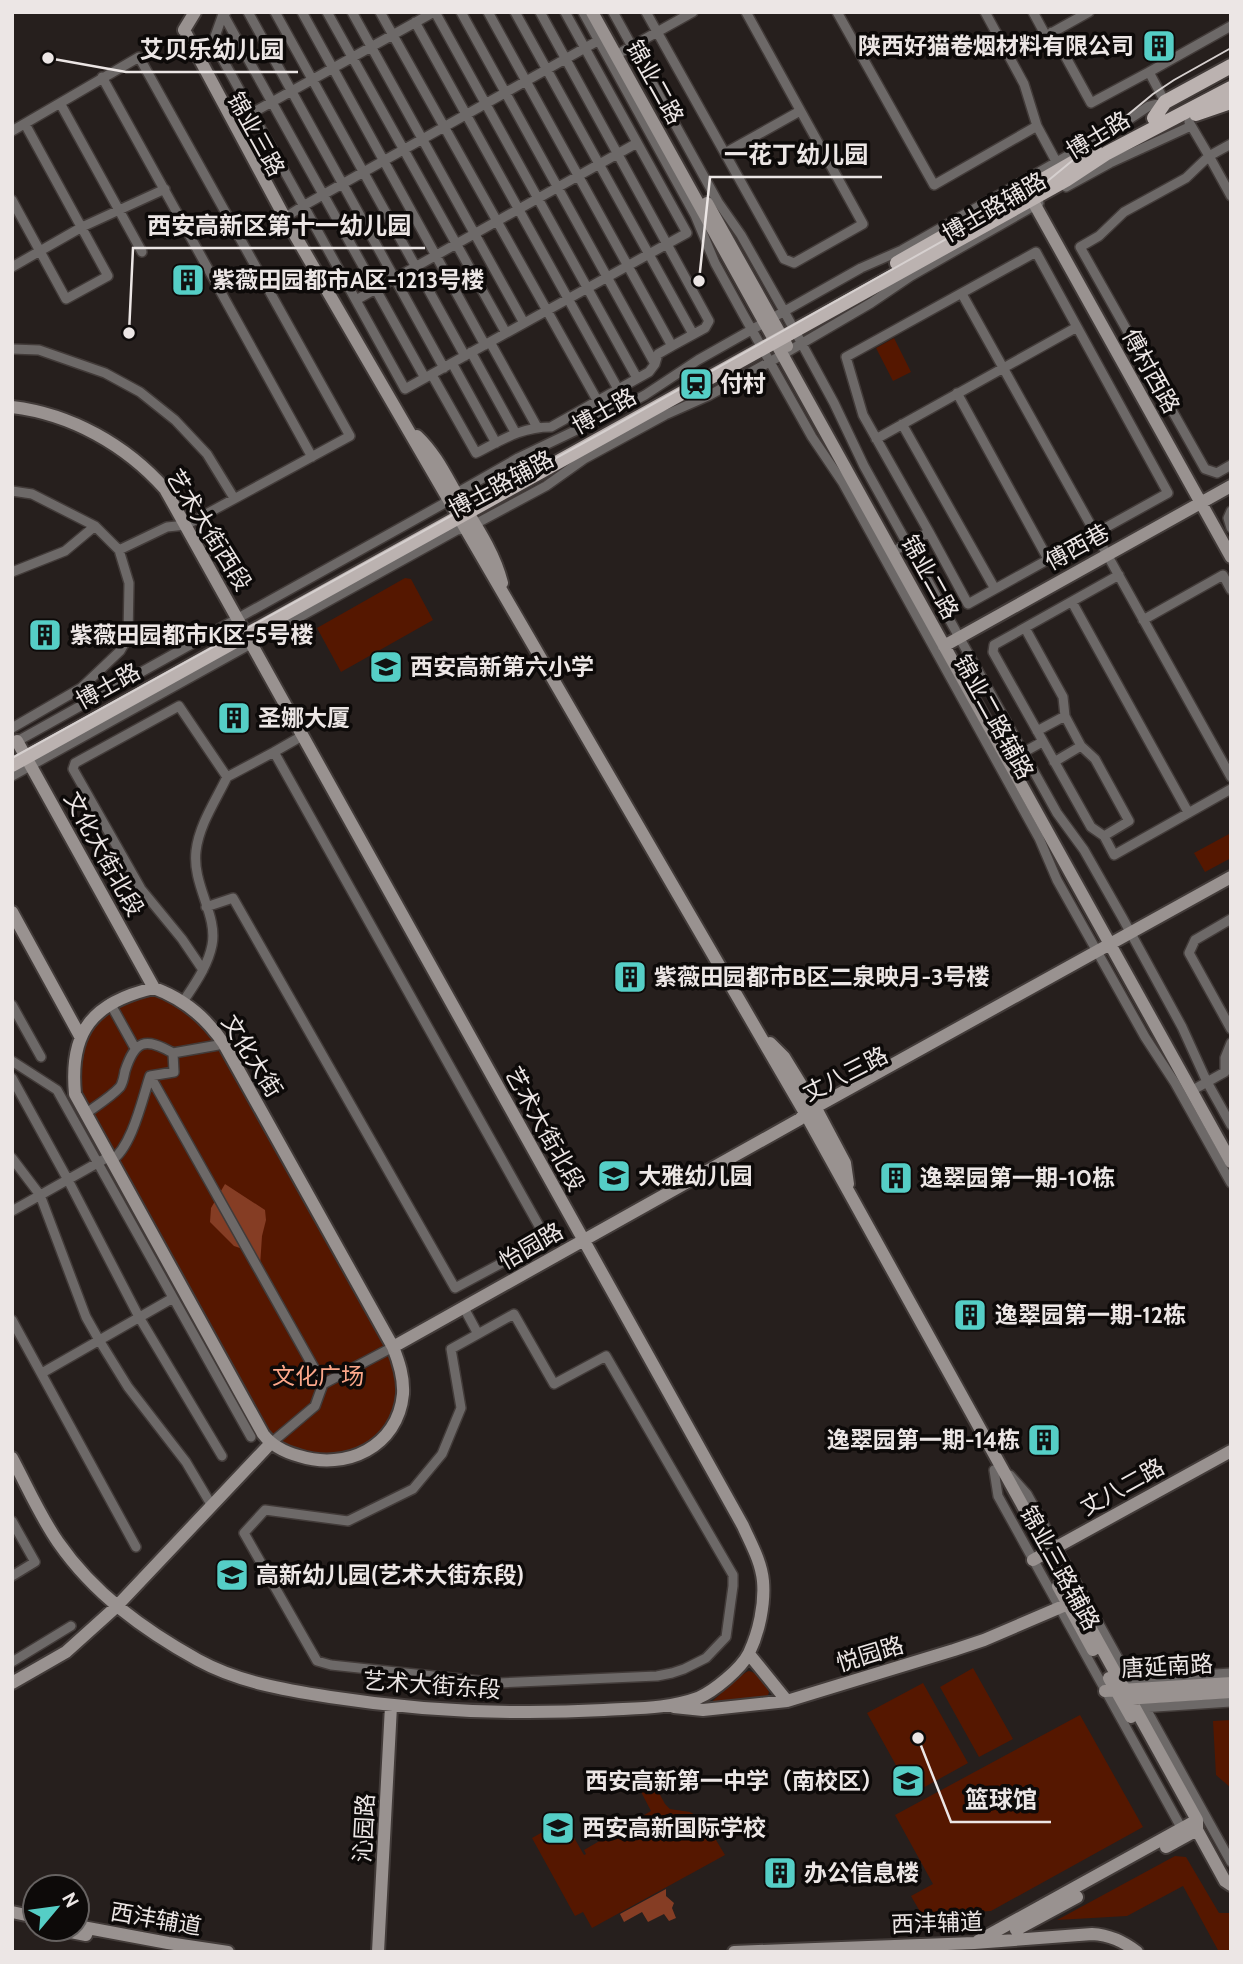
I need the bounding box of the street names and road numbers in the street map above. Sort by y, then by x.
street label: 锦业二路 [620,35,690,129]
street label: 锦业三路 [221,87,291,181]
street label: 博士路 [1061,105,1135,165]
street label: 博士路辅路 [937,166,1051,248]
street label: 傅村西路 [1116,324,1186,418]
street label: 博士路 [567,382,641,440]
street label: 博士路辅路 [444,445,558,523]
street label: 艺术大街西段 [161,464,257,596]
street label: 傅西巷 [1040,518,1114,576]
street label: 锦业二路 [895,530,965,624]
street label: 锦业二路辅路 [948,650,1040,784]
street label: 博士路 [71,657,145,715]
street label: 文化大街北段 [58,787,150,921]
street label: 文化大街 [216,1010,288,1102]
street label: 丈八三路 [798,1041,892,1107]
street label: 艺术大街北段 [499,1062,591,1196]
street label: 怡园路 [494,1217,568,1275]
street label: 丈八二路 [1075,1452,1169,1522]
street label: 锦业三路辅路 [1014,1501,1106,1635]
street label: 悦园路 [833,1631,907,1677]
street label: 唐延南路 [1120,1650,1214,1682]
street label: 艺术大街东段 [362,1666,502,1704]
street label: 沁园路 [348,1793,380,1863]
street label: 西沣辅道 [108,1897,204,1941]
street label: 西沣辅道 [891,1907,983,1939]

